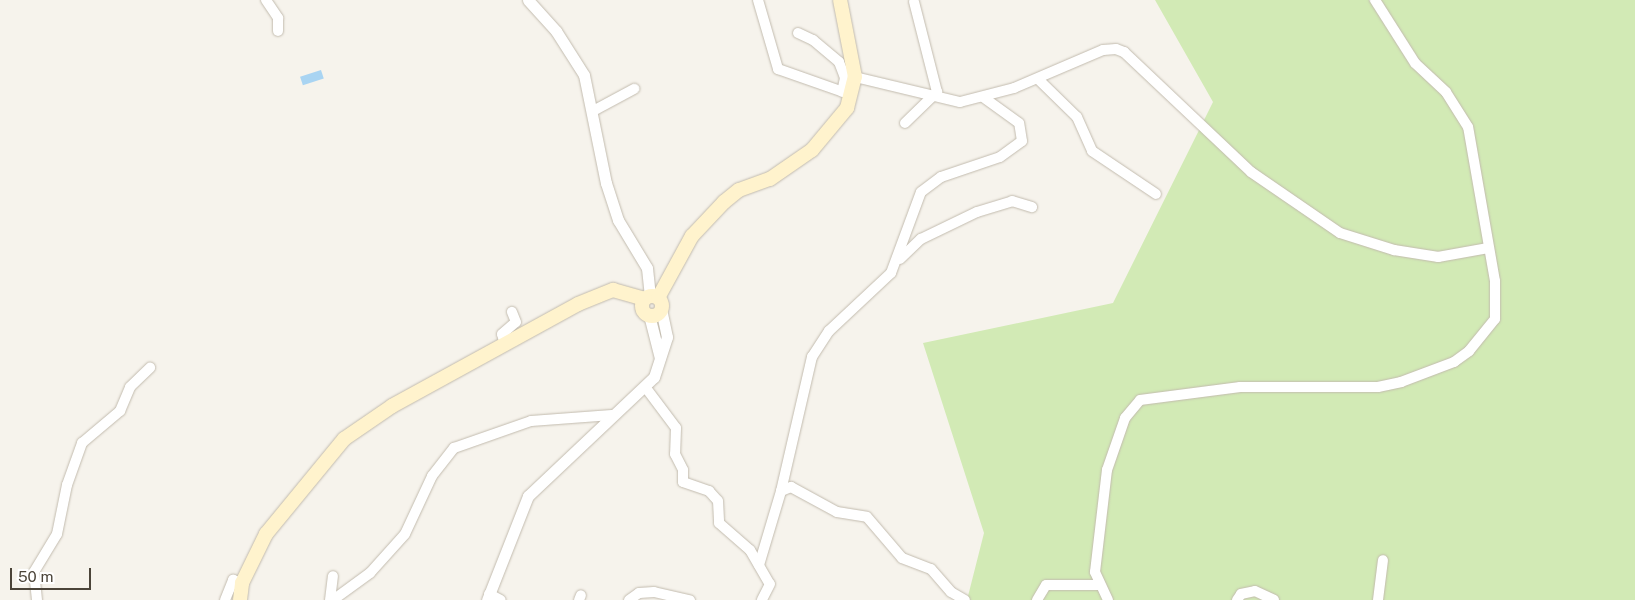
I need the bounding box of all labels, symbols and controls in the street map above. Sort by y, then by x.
scale bar [12,558,94,590]
text: 50 m [18,568,53,585]

